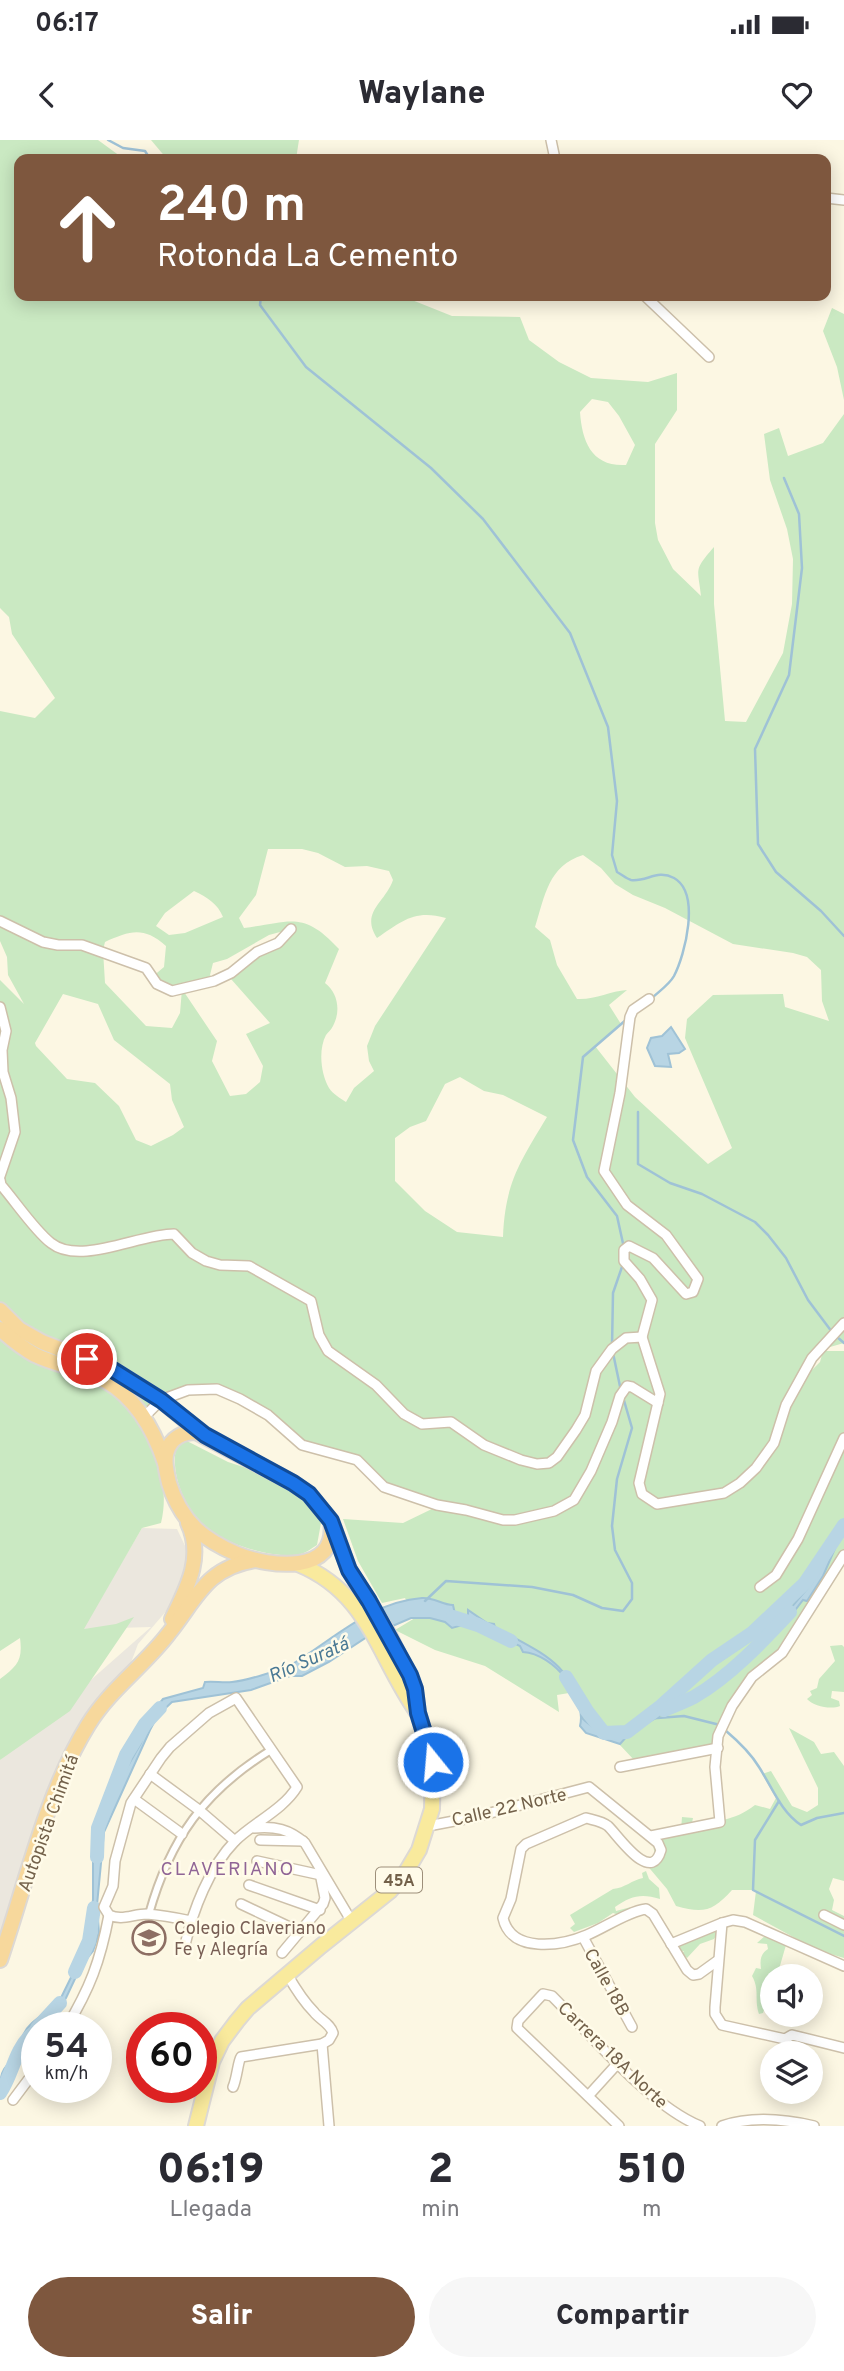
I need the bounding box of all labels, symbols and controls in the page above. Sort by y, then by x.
text: 06:17 [35,8,99,41]
text: Waylane [358,75,486,115]
icon: back [28,76,66,114]
icon: heart [778,76,816,114]
text: 240 m [157,177,306,239]
icon: ahead [42,182,133,273]
text: Rotonda La Cemento [157,238,458,278]
pin [57,1329,117,1389]
icon: arrive [68,1340,106,1378]
water label: Río Suratá [265,1632,355,1689]
position arrow [396,1725,470,1799]
street label: Autopista Chimitá [14,1752,85,1895]
street label: Calle 22 Norte [450,1784,569,1833]
district label: CLAVERIANO [161,1858,295,1882]
road number: 45A [376,1868,422,1892]
place label: Colegio Claveriano Fe y Alegría [174,1918,326,1962]
school or university icon: Colegio Claveriano Fe y Alegría [130,1919,168,1957]
street label: Calle 18B [578,1945,634,2021]
map controls [760,1964,823,2104]
button: sound [760,1964,823,2027]
street label: Carrera 18A Norte [552,1998,672,2115]
speed limit sign: 60 [126,2012,217,2103]
text: 54 [44,2026,89,2070]
button: layers [760,2041,823,2104]
text: km/h [45,2063,88,2086]
text: 06:19 [157,2145,264,2198]
text: 2 [428,2145,453,2198]
text: 510 [617,2145,687,2198]
text: Llegada [170,2196,252,2225]
text: min [421,2196,460,2225]
text: m [642,2196,662,2225]
button: Salir [28,2277,415,2357]
button: Compartir [429,2277,816,2357]

